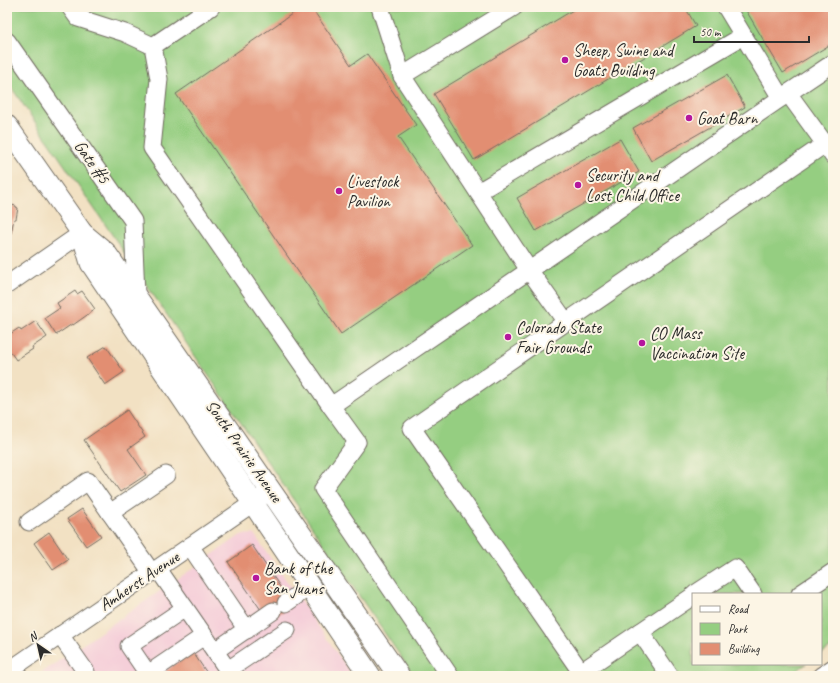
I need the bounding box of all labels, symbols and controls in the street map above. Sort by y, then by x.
scale bar [694,18,809,44]
text: 50 m [700,24,722,40]
place label: Sheep, Swine and Goats Building [573,40,675,81]
marker: Sheep, Swine and Goats Building [560,55,570,65]
place label: Goat Barn [697,108,759,129]
marker: Goat Barn [684,113,694,123]
street label: Gate #5 [70,136,115,189]
place label: Security and Lost Child Office [586,165,680,206]
place label: Livestock Pavilion [347,171,400,212]
marker: Security and Lost Child Office [573,180,583,190]
marker: Livestock Pavilion [334,186,344,196]
place label: Colorado State Fair Grounds [516,317,602,358]
place label: CO Mass Vaccination Site [650,323,745,364]
marker: Colorado State Fair Grounds [503,332,513,342]
marker: CO Mass Vaccination Site [637,338,647,348]
street label: South Prairie Avenue [201,396,288,507]
street label: Amherst Avenue [95,546,184,615]
place label: Bank of the San Juans [264,558,334,599]
marker: Bank of the San Juans [251,573,261,583]
legend [692,593,822,665]
text: Road [728,601,750,617]
text: Park [728,621,749,637]
north arrow [18,625,58,665]
text: N [26,628,41,644]
text: Building [728,641,760,657]

